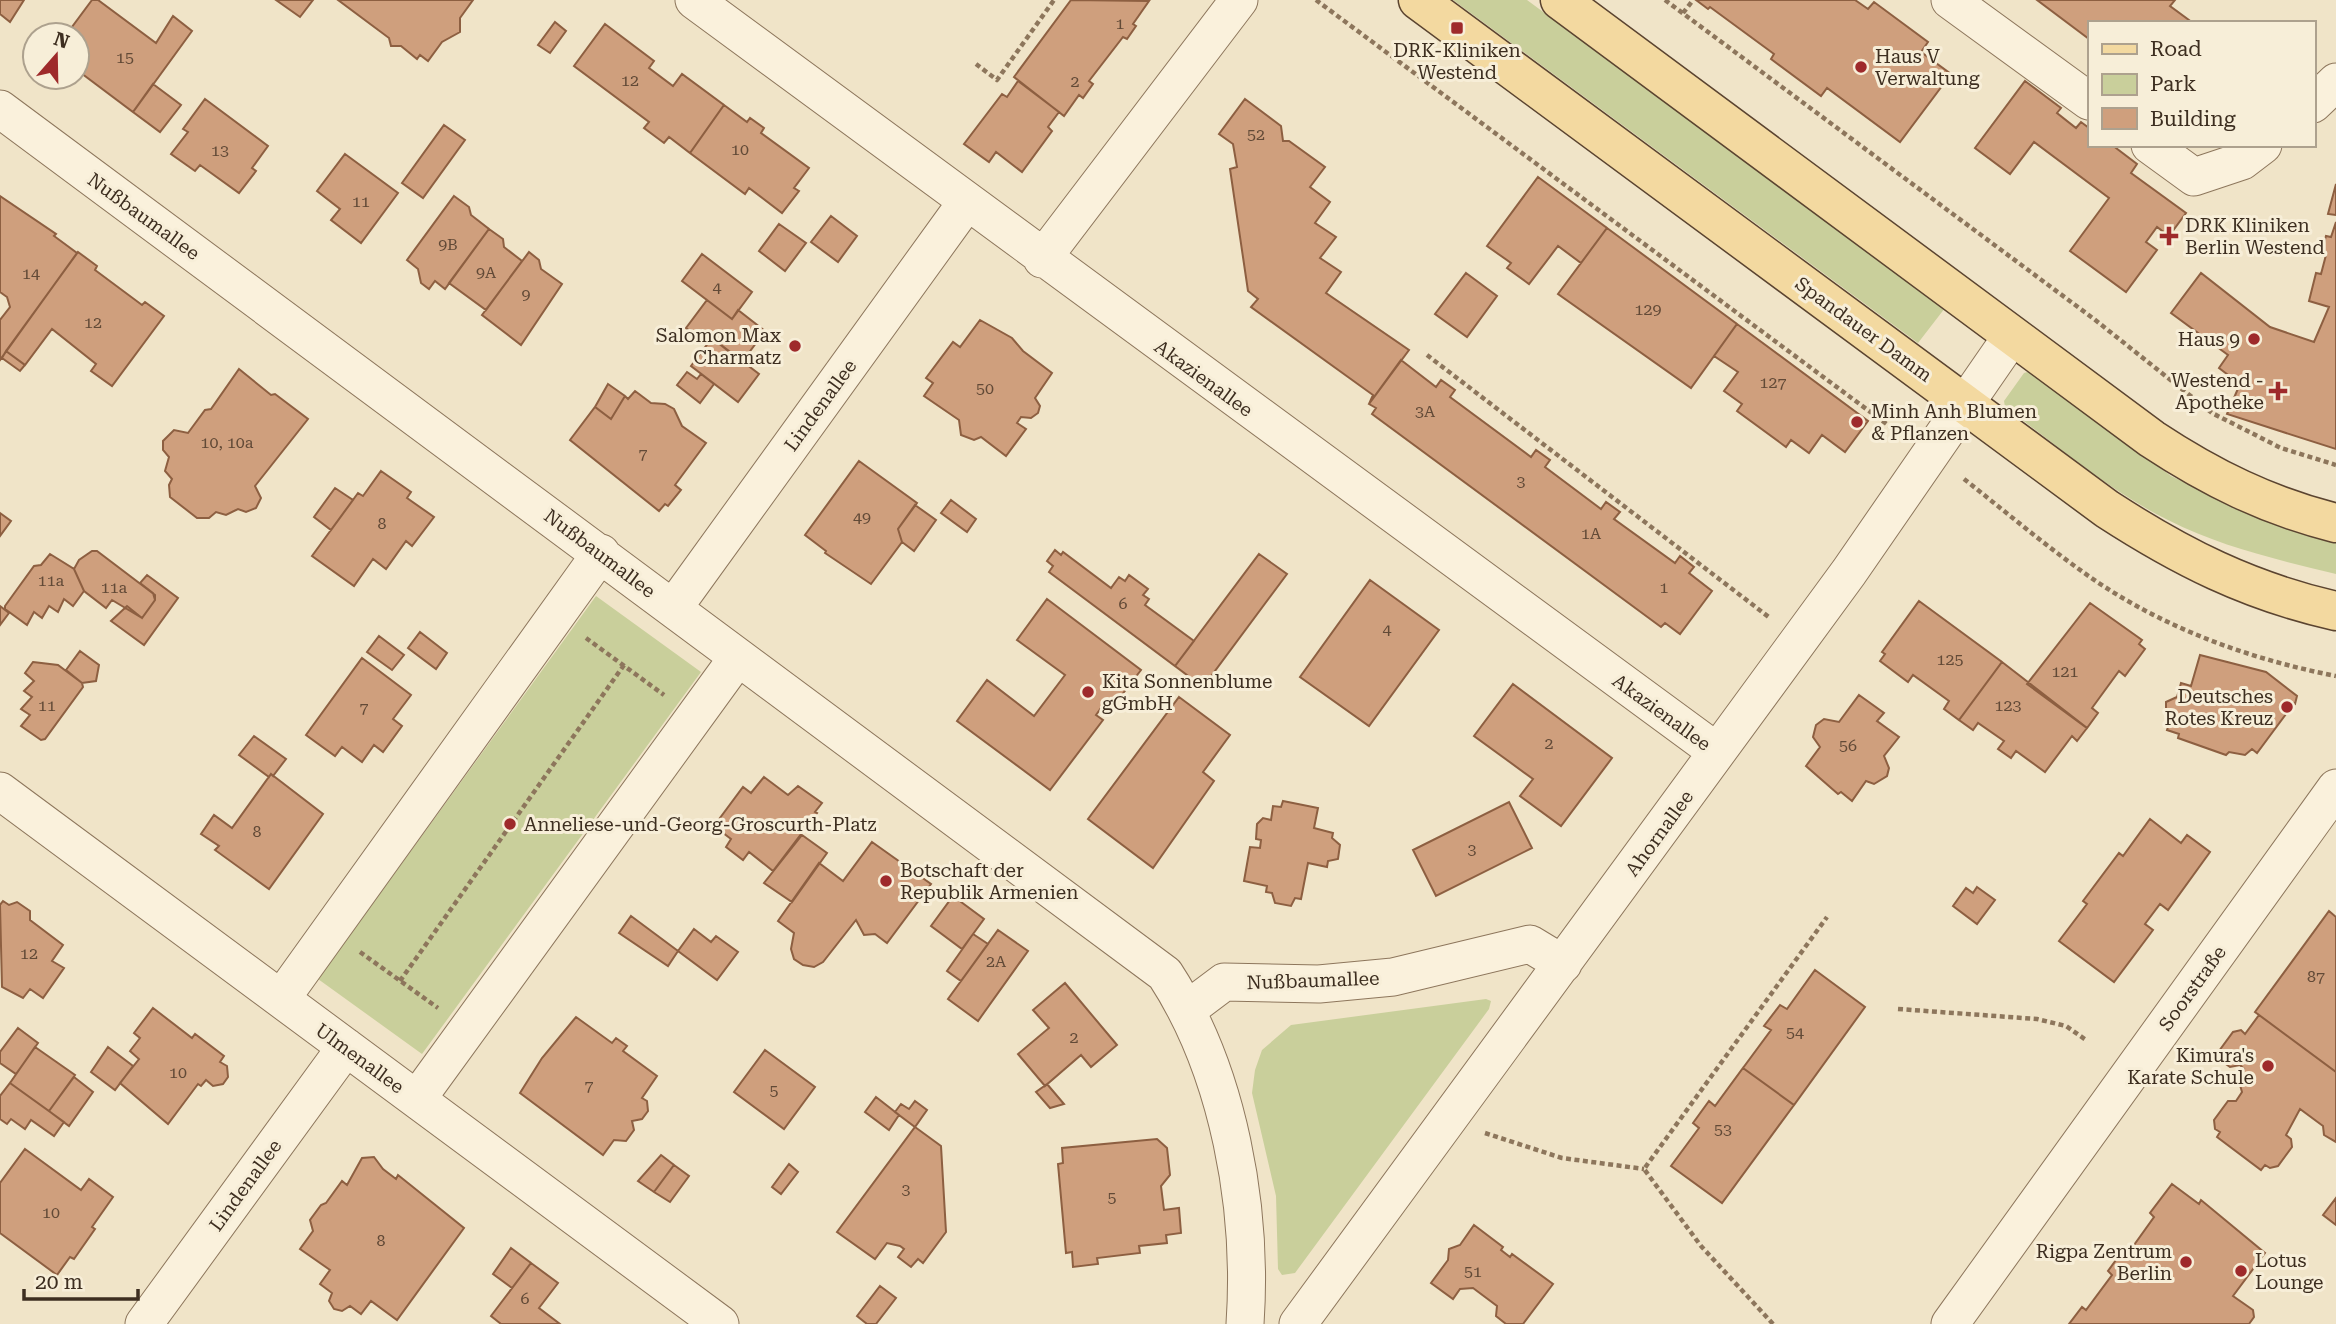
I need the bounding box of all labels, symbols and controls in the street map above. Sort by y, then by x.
house number: 1 [1116,14,1125,33]
marker: DRK-Kliniken Westend [1449,20,1465,36]
north arrow [21,21,91,91]
legend [2088,21,2315,147]
text: N [51,27,73,54]
text: Road [2150,37,2202,61]
place label: DRK-Kliniken Westend [1393,39,1521,84]
place label: Haus V Verwaltung [1875,45,1980,90]
house number: 15 [116,48,134,67]
marker: Haus V Verwaltung [1853,59,1869,75]
house number: 12 [621,71,639,90]
house number: 2 [1071,72,1080,91]
text: Park [2150,72,2196,96]
text: Building [2150,107,2236,131]
house number: 52 [1247,125,1265,144]
house number: 10 [731,140,749,159]
house number: 13 [211,141,229,160]
street label: Nußbaumallee [83,168,204,265]
house number: 11 [352,192,370,211]
place label: DRK Kliniken Berlin Westend [2185,214,2325,259]
marker: DRK Kliniken Berlin Westend [2159,226,2179,246]
house number: 9B [438,235,458,254]
house number: 9A [476,263,497,282]
house number: 14 [22,264,40,283]
street label: Spandauer Damm [1791,272,1937,387]
house number: 4 [713,278,722,297]
house number: 9 [522,285,531,304]
house number: 129 [1635,300,1661,319]
house number: 12 [84,313,102,332]
place label: Salomon Max Charmatz [656,324,781,369]
place label: Haus 9 [2178,328,2240,351]
marker: Haus 9 [2246,331,2262,347]
street label: Akazienallee [1150,335,1257,422]
marker: Salomon Max Charmatz [787,338,803,354]
street label: Lindenallee [779,355,861,456]
place label: Westend - Apotheke [2171,369,2264,414]
house number: 127 [1760,373,1786,392]
house number: 50 [976,379,994,398]
marker: Westend - Apotheke [2270,383,2286,399]
place label: Minh Anh Blumen & Pflanzen [1871,400,2037,445]
house number: 3A [1415,402,1436,421]
marker: Minh Anh Blumen & Pflanzen [1849,414,1865,430]
house number: 10, 10a [201,433,254,452]
house number: 7 [639,444,648,463]
house number: 3 [1517,472,1526,491]
street label: Nußbaumallee [540,504,660,603]
house number: 49 [853,508,871,527]
house number: 8 [378,514,387,533]
house number: 1A [1581,524,1602,543]
house number: 11a [38,571,65,590]
house number: 11a [101,578,128,597]
house number: 1 [1660,578,1669,597]
house number: 6 [1119,594,1128,613]
house number: 4 [1383,620,1392,639]
house number: 125 [1937,650,1963,669]
house number: 121 [2052,662,2078,681]
street label: Akazienallee [1608,669,1715,756]
place label: Kita Sonnenblume gGmbH [1102,670,1272,715]
marker: Kita Sonnenblume gGmbH [1080,684,1096,700]
place label: Deutsches Rotes Kreuz [2165,685,2273,730]
house number: 11 [38,696,56,715]
house number: 123 [1995,696,2021,715]
house number: 7 [360,698,369,717]
marker: Deutsches Rotes Kreuz [2279,699,2295,715]
house number: 2 [1545,734,1554,753]
house number: 56 [1839,736,1857,755]
street label: Ahornallee [1621,786,1698,881]
place label: Anneliese-und-Georg-Groscurth-Platz [524,813,877,836]
marker: Anneliese-und-Georg-Groscurth-Platz [502,816,518,832]
house number: 8 [253,822,262,841]
house number: 3 [1468,840,1477,859]
place label: Botschaft der Republik Armenien [900,859,1079,904]
marker: Botschaft der Republik Armenien [878,873,894,889]
street label: Soorstraße [2154,941,2231,1035]
house number: 12 [20,944,38,963]
house number: 2A [986,952,1007,971]
street label: Nußbaumallee [1246,967,1380,994]
house number: 87 [2307,967,2325,986]
street label: Ulmenallee [311,1018,409,1098]
house number: 54 [1786,1023,1804,1042]
house number: 2 [1070,1028,1079,1047]
place label: Kimura's Karate Schule [2127,1044,2254,1089]
marker: Kimura's Karate Schule [2260,1058,2276,1074]
house number: 10 [169,1063,187,1082]
house number: 7 [585,1076,594,1095]
house number: 5 [770,1081,779,1100]
house number: 53 [1714,1120,1732,1139]
street label: Lindenallee [204,1135,286,1236]
house number: 3 [902,1180,911,1199]
house number: 5 [1108,1188,1117,1207]
house number: 10 [42,1203,60,1222]
house number: 8 [377,1231,386,1250]
place label: Rigpa Zentrum Berlin [2036,1240,2172,1285]
place label: Lotus Lounge [2255,1249,2323,1294]
marker: Rigpa Zentrum Berlin [2178,1254,2194,1270]
scale bar [24,1258,138,1302]
house number: 51 [1464,1262,1482,1281]
marker: Lotus Lounge [2233,1263,2249,1279]
text: 20 m [35,1270,83,1294]
house number: 6 [521,1289,530,1308]

